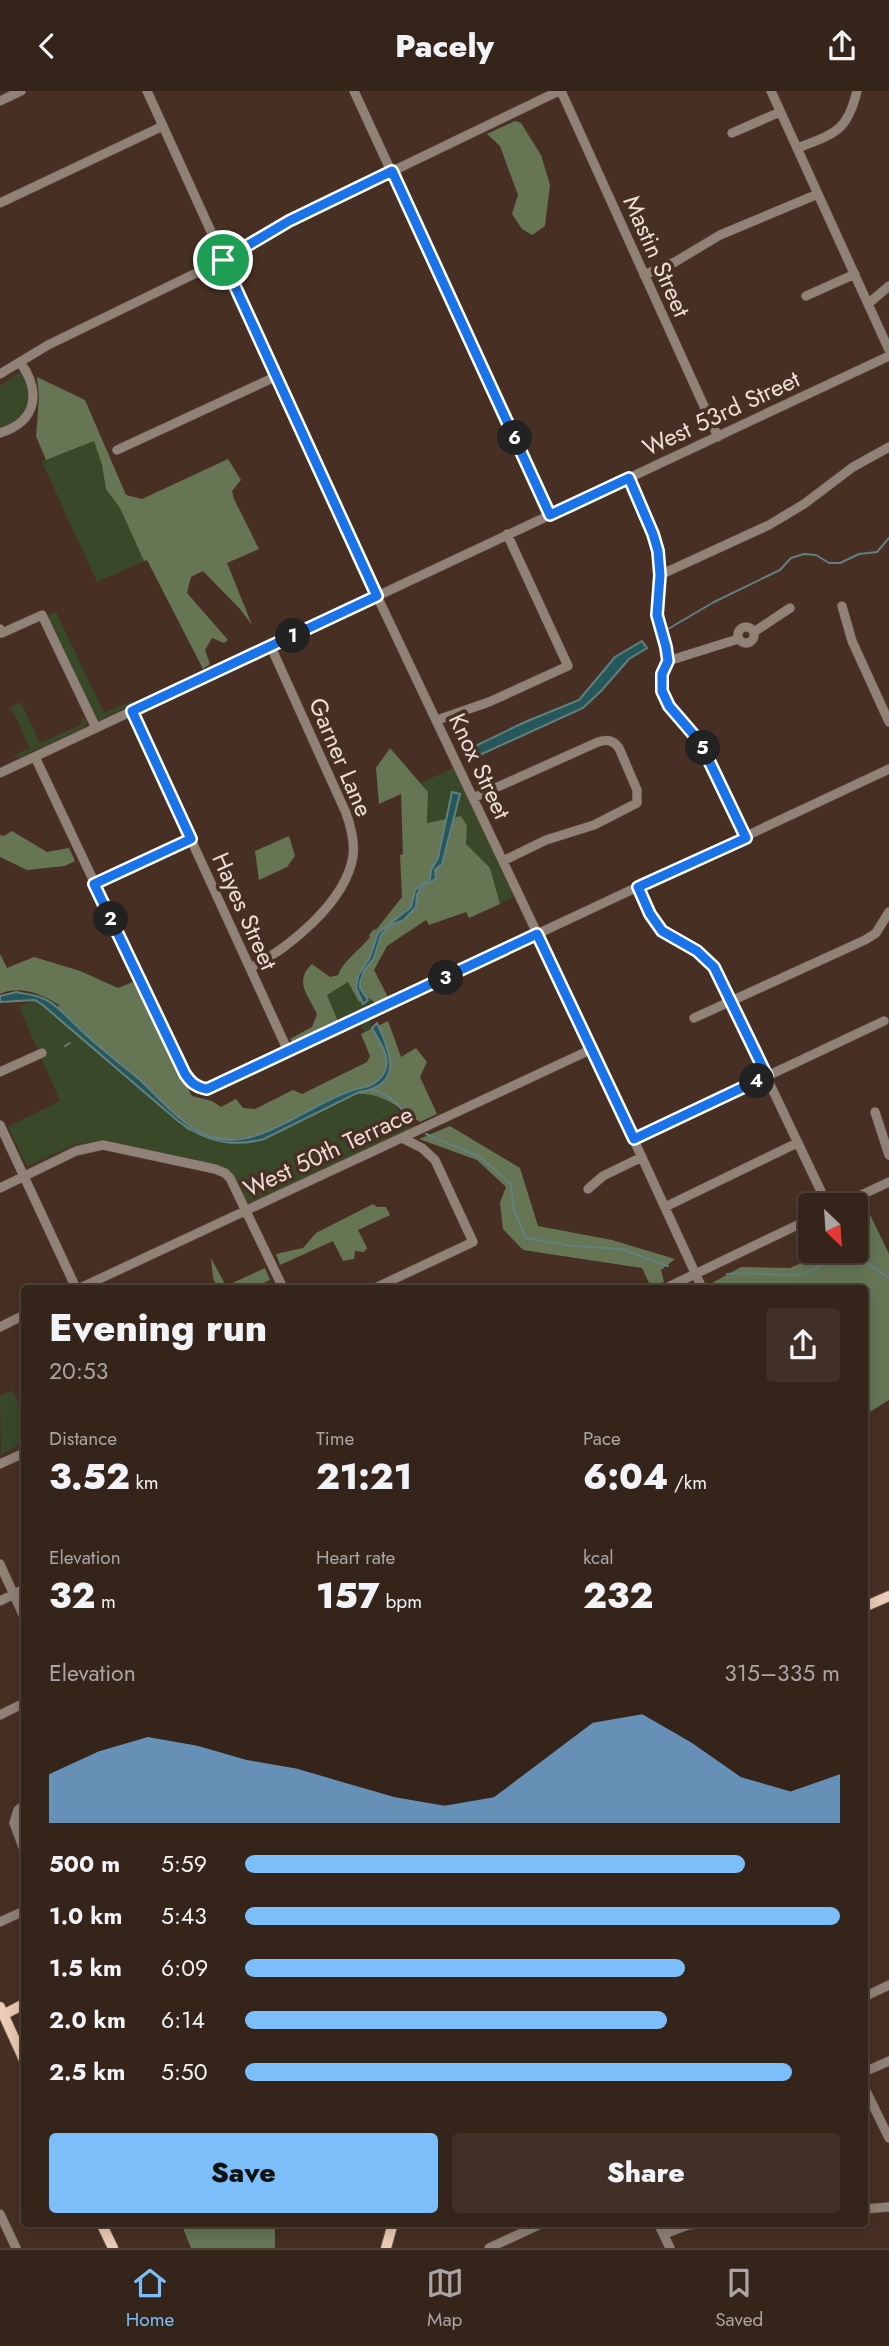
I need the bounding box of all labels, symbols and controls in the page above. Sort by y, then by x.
text: Pacely [395,23,494,69]
icon: back [28,27,66,65]
icon: share [823,27,861,65]
street label: Mastin Street [615,190,699,323]
pin [193,230,253,290]
icon: arrive [204,241,242,279]
street label: West 53rd Street [637,361,806,465]
pin: 6 [498,421,532,455]
text: 6 [508,424,521,451]
pin: 1 [276,619,310,653]
text: 1 [288,622,297,649]
street label: Garner Lane [300,692,382,822]
street label: Knox Street [440,707,520,825]
pin: 5 [686,731,720,765]
text: 5 [696,734,709,761]
street label: Hayes Street [204,847,287,976]
pin: 2 [94,901,128,937]
text: 2 [104,905,117,932]
pin: 3 [428,961,464,995]
text: 3 [440,964,451,991]
pin: 4 [740,1063,774,1098]
text: 4 [750,1067,763,1094]
street label: West 50th Terrace [238,1096,418,1206]
north arrow [798,1193,868,1263]
map controls [798,1193,868,1263]
text: Evening run [49,1300,267,1355]
button: share [766,1308,840,1382]
text: 20:53 [49,1354,108,1388]
text: Distance [49,1425,117,1452]
text: Time [316,1425,354,1452]
text: Pace [583,1425,621,1452]
text: 3.52 [49,1452,130,1502]
text: 21:21 [316,1452,412,1502]
text: 6:04 [583,1452,668,1502]
text: km [130,1469,159,1496]
text: /km [668,1469,707,1496]
text: Elevation [49,1544,121,1571]
text: Heart rate [316,1544,395,1571]
text: kcal [583,1544,614,1571]
text: 32 [49,1571,95,1621]
text: 157 [316,1571,380,1621]
text: 232 [583,1571,653,1621]
text: m [95,1588,116,1615]
text: bpm [380,1588,422,1615]
text: Elevation [49,1656,136,1690]
text: 315–335 m [724,1656,840,1690]
text: 500 m [49,1847,120,1881]
text: 5:59 [161,1847,207,1881]
text: 1.0 km [49,1899,122,1933]
text: 5:43 [161,1899,207,1933]
text: 1.5 km [49,1951,122,1985]
text: 6:09 [161,1951,208,1985]
text: 2.0 km [49,2003,126,2037]
text: 6:14 [161,2003,205,2037]
text: 2.5 km [49,2055,125,2089]
text: 5:50 [161,2055,208,2089]
button: Save [49,2133,438,2213]
button: Share [452,2133,840,2213]
tab: Home [126,2264,174,2333]
tab: Map [426,2264,464,2333]
tab: Saved [715,2264,763,2333]

